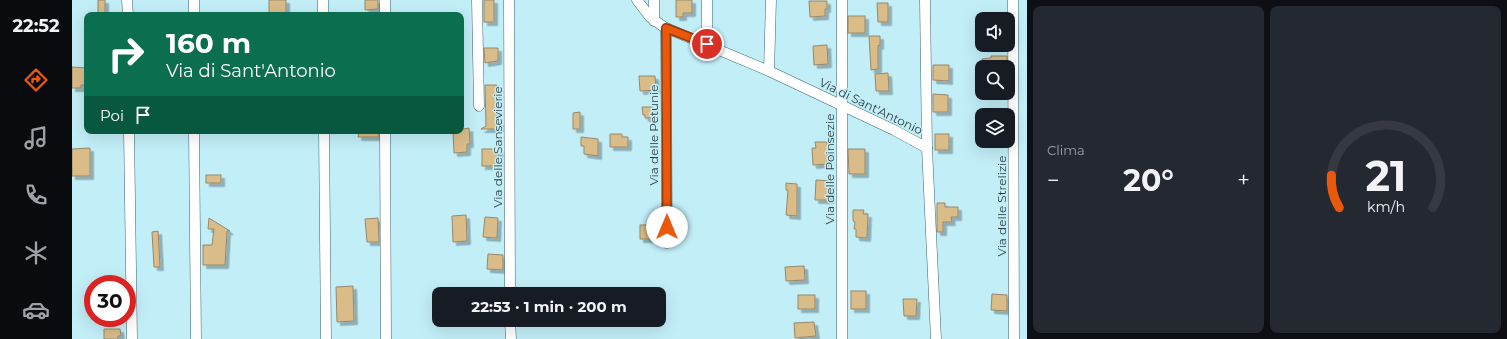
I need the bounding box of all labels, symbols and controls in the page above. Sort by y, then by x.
map controls [975,12,1015,148]
button: sound [975,12,1015,52]
text: 22:52 [12,15,60,37]
text: 160 m [166,26,251,60]
pin [690,27,724,61]
icon: right [100,28,152,80]
icon: arrive [696,33,718,55]
text: Via di Sant'Antonio [166,60,336,82]
button: search [975,60,1015,100]
icon: directions [22,66,50,94]
street label: Via di Sant'Antonio [817,74,925,138]
street label: Via delle Petunie [646,84,661,186]
street label: Via delle Sansevierie [490,86,505,208]
icon: arrive [132,104,154,126]
text: Poi [100,106,124,125]
button: layers [975,108,1015,148]
street label: Via delle Poinsezie [822,114,837,224]
icon: music [22,124,50,152]
text: Clima [1047,142,1085,158]
text: 21 [1365,150,1406,200]
street label: Via delle Strelizie [994,155,1009,257]
text: 20° [1123,162,1174,199]
text: − [1047,167,1060,194]
text: + [1237,167,1250,194]
icon: phone [22,181,50,209]
text: km/h [1366,197,1405,215]
position arrow [646,206,688,248]
icon: climate [22,239,50,267]
speed limit sign: 30 [84,275,136,327]
icon: car [22,296,50,324]
text: 22:53 · 1 min · 200 m [471,297,627,316]

